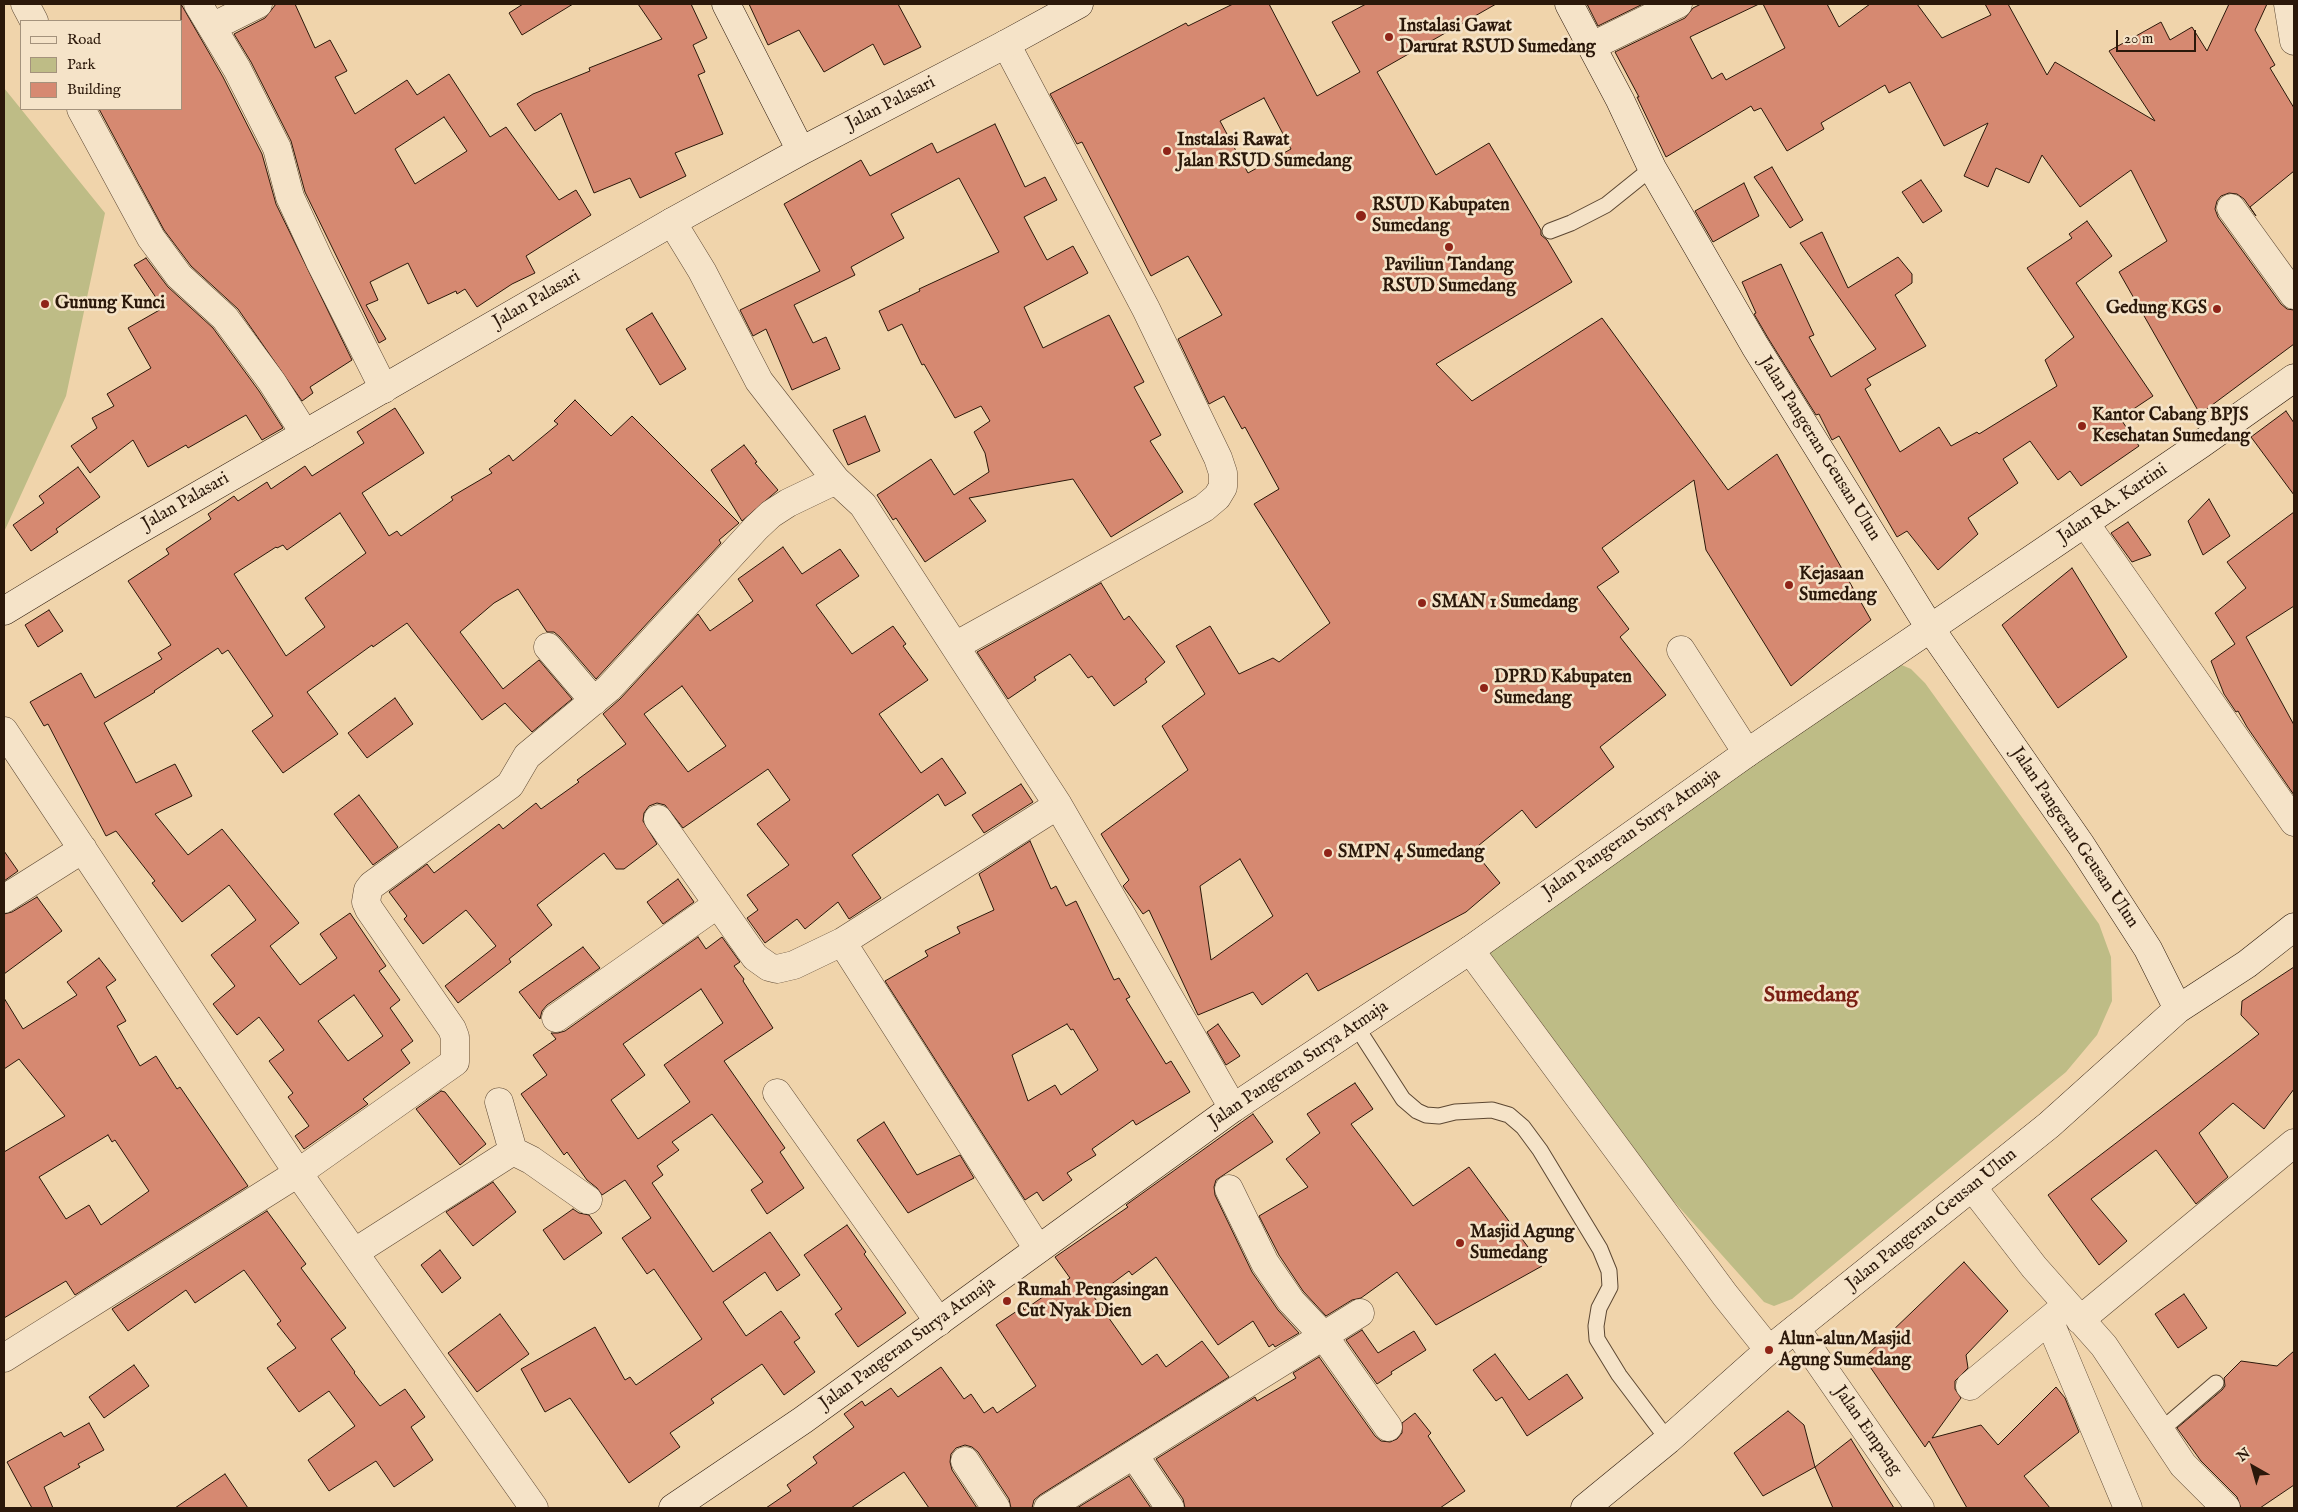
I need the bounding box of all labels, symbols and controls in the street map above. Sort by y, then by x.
place label: Instalasi Gawat Darurat RSUD Sumedang [1399,16,1596,58]
legend [20,20,182,110]
scale bar [2118,20,2198,52]
text: 20 m [2124,29,2153,48]
text: Road [67,30,101,49]
marker: Instalasi Gawat Darurat RSUD Sumedang [1383,31,1395,43]
text: Park [67,55,96,74]
street label: Jalan Palasari [843,72,939,136]
text: Building [67,80,121,99]
place label: Instalasi Rawat Jalan RSUD Sumedang [1177,130,1352,172]
marker: Instalasi Rawat Jalan RSUD Sumedang [1161,145,1173,157]
place label: RSUD Kabupaten Sumedang [1372,195,1510,238]
marker: RSUD Kabupaten Sumedang [1354,209,1368,223]
marker: Paviliun Tandang RSUD Sumedang [1443,241,1455,253]
place label: Paviliun Tandang RSUD Sumedang [1382,255,1516,298]
street label: Jalan Palasari [490,266,584,334]
place label: Gunung Kunci [55,293,165,315]
marker: Gunung Kunci [39,298,51,310]
place label: Gedung KGS [2106,298,2207,320]
marker: Gedung KGS [2211,303,2223,315]
street label: Jalan Pangeran Geusan Ulun [1753,353,1885,545]
place label: Kantor Cabang BPJS Kesehatan Sumedang [2092,405,2250,448]
marker: Kantor Cabang BPJS Kesehatan Sumedang [2076,420,2088,432]
street label: Jalan RA. Kartini [2054,459,2172,549]
street label: Jalan Palasari [139,468,233,536]
place label: Kejasaan Sumedang [1799,564,1876,606]
marker: Kejasaan Sumedang [1783,579,1795,591]
place label: SMAN 1 Sumedang [1432,592,1578,614]
marker: SMAN 1 Sumedang [1416,597,1428,609]
place label: DPRD Kabupaten Sumedang [1494,667,1632,710]
marker: DPRD Kabupaten Sumedang [1478,682,1490,694]
street label: Jalan Pangeran Geusan Ulun [2005,744,2143,932]
street label: Jalan Pangeran Surya Atmaja [1539,764,1725,904]
place label: SMPN 4 Sumedang [1338,842,1484,864]
marker: SMPN 4 Sumedang [1322,847,1334,859]
district label: Sumedang [1764,983,1858,1009]
street label: Jalan Pangeran Surya Atmaja [1205,997,1393,1133]
street label: Jalan Pangeran Geusan Ulun [1842,1145,2022,1295]
place label: Masjid Agung Sumedang [1470,1222,1574,1264]
marker: Masjid Agung Sumedang [1454,1237,1466,1249]
street label: Jalan Pangeran Surya Atmaja [816,1273,1000,1415]
place label: Rumah Pengasingan Cut Nyak Dien [1017,1280,1169,1322]
marker: Rumah Pengasingan Cut Nyak Dien [1001,1295,1013,1307]
place label: Alun-alun/Masjid Agung Sumedang [1779,1329,1911,1372]
marker: Alun-alun/Masjid Agung Sumedang [1763,1344,1775,1356]
street label: Jalan Empang [1828,1382,1906,1480]
north arrow [2228,1442,2278,1492]
text: N [2233,1444,2254,1466]

